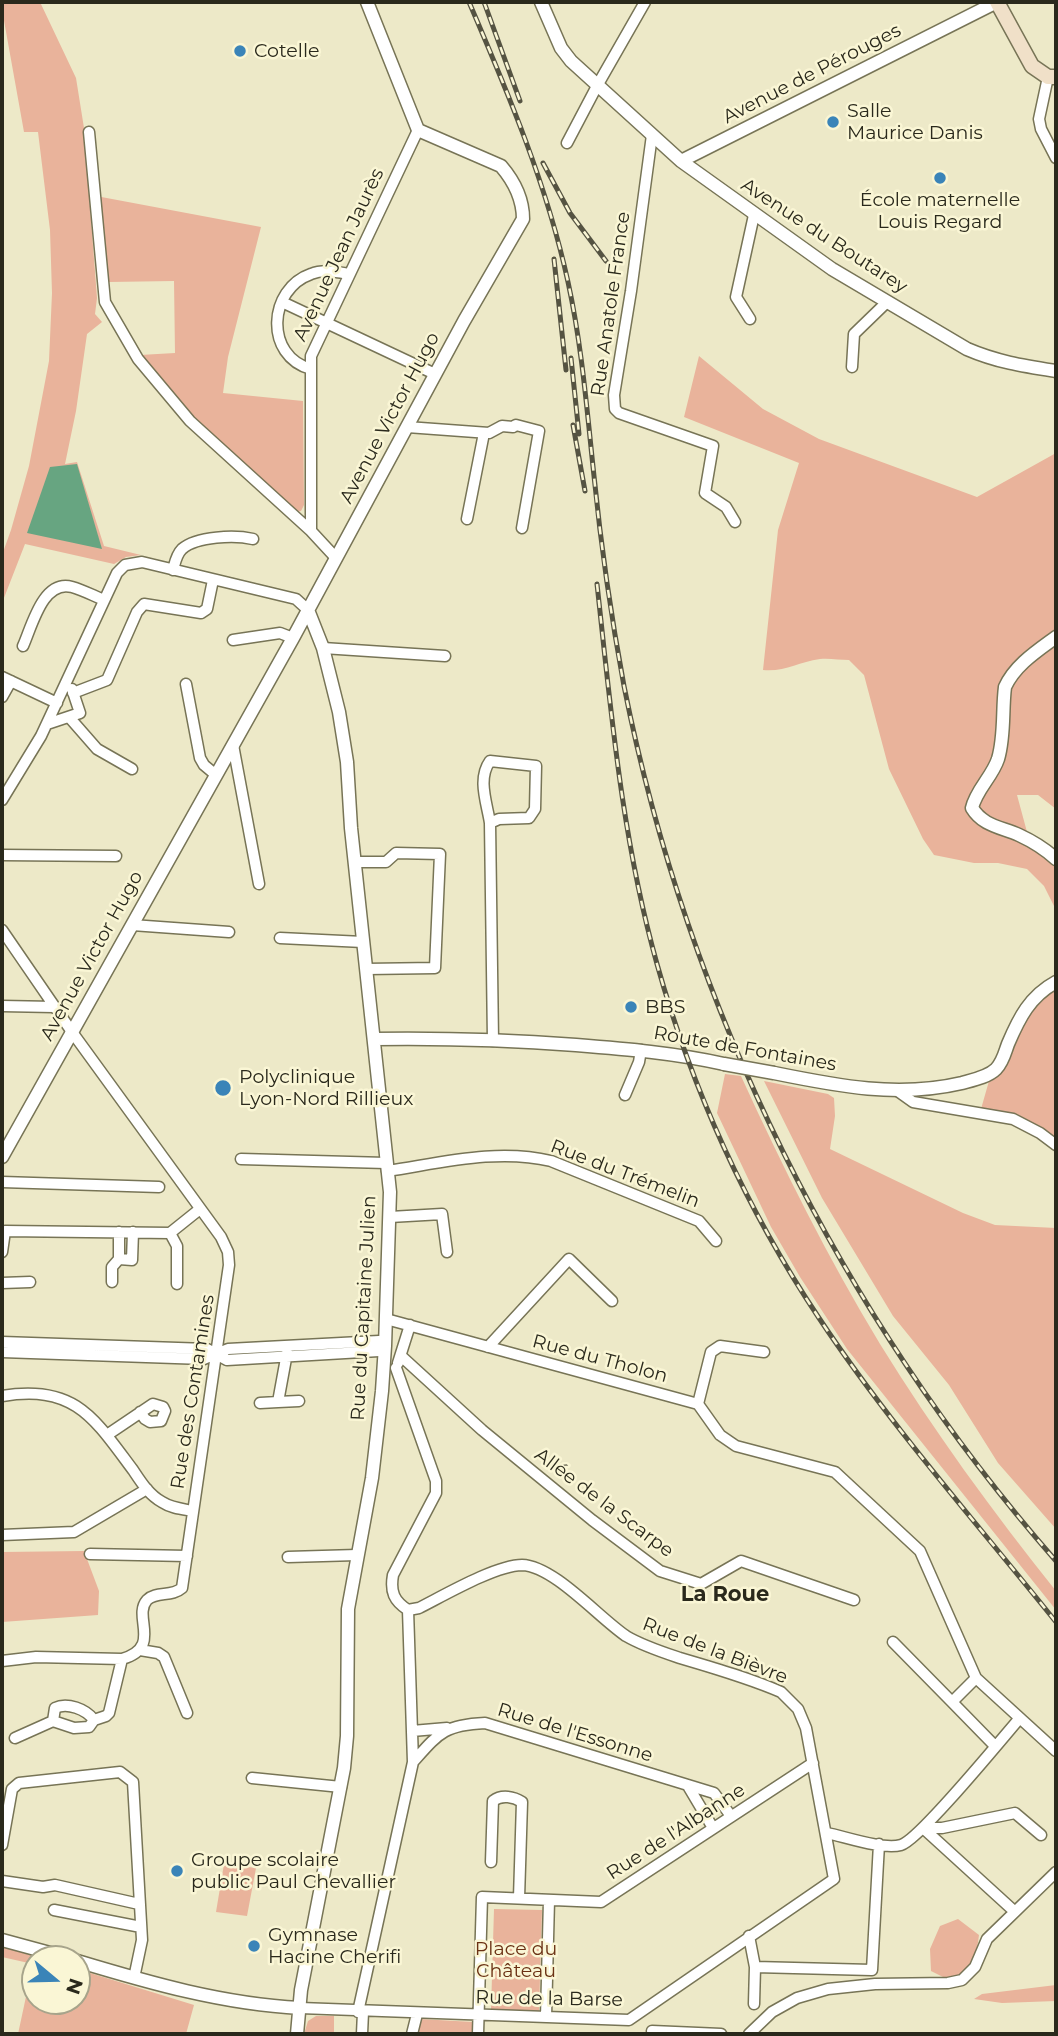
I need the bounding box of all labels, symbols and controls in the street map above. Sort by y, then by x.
street label: Avenue de Pérouges [719,19,905,129]
place label: Cotelle [254,40,319,62]
marker: Cotelle [232,43,248,59]
place label: Salle Maurice Danis [847,100,983,144]
marker: Salle Maurice Danis [825,114,841,130]
street label: Avenue Jean Jaurès [289,165,389,345]
marker: École maternelle Louis Regard [932,170,948,186]
street label: Avenue du Boutarey [736,174,912,298]
place label: École maternelle Louis Regard [860,189,1020,233]
street label: Rue Anatole France [587,210,635,398]
street label: Avenue Victor Hugo [335,329,445,507]
street label: Avenue Victor Hugo [36,867,148,1045]
place label: BBS [645,996,685,1018]
marker: BBS [623,999,639,1015]
street label: Route de Fontaines [652,1022,838,1076]
place label: Polyclinique Lyon-Nord Rillieux [239,1066,413,1110]
marker: Polyclinique Lyon-Nord Rillieux [213,1078,233,1098]
street label: Rue du Trémelin [547,1135,703,1213]
street label: Rue du Capitaine Julien [347,1195,381,1421]
street label: Rue des Contamines [166,1293,220,1491]
street label: Rue du Tholon [530,1330,670,1388]
street label: Allée de la Scarpe [530,1443,678,1563]
district label: La Roue [681,1582,769,1608]
street label: Rue de la Bièvre [639,1613,791,1689]
street label: Rue de l'Essonne [494,1698,656,1768]
street label: Rue de l'Albanne [603,1779,749,1885]
place label: Groupe scolaire public Paul Chevallier [191,1849,396,1893]
marker: Groupe scolaire public Paul Chevallier [169,1863,185,1879]
place label: Gymnase Hacine Cherifi [268,1924,401,1968]
marker: Gymnase Hacine Cherifi [246,1938,262,1954]
park label: Place du Château [475,1938,557,1982]
north arrow [21,1945,91,2015]
text: N [61,1975,88,1997]
street label: Rue de la Barse [475,1986,623,2012]

